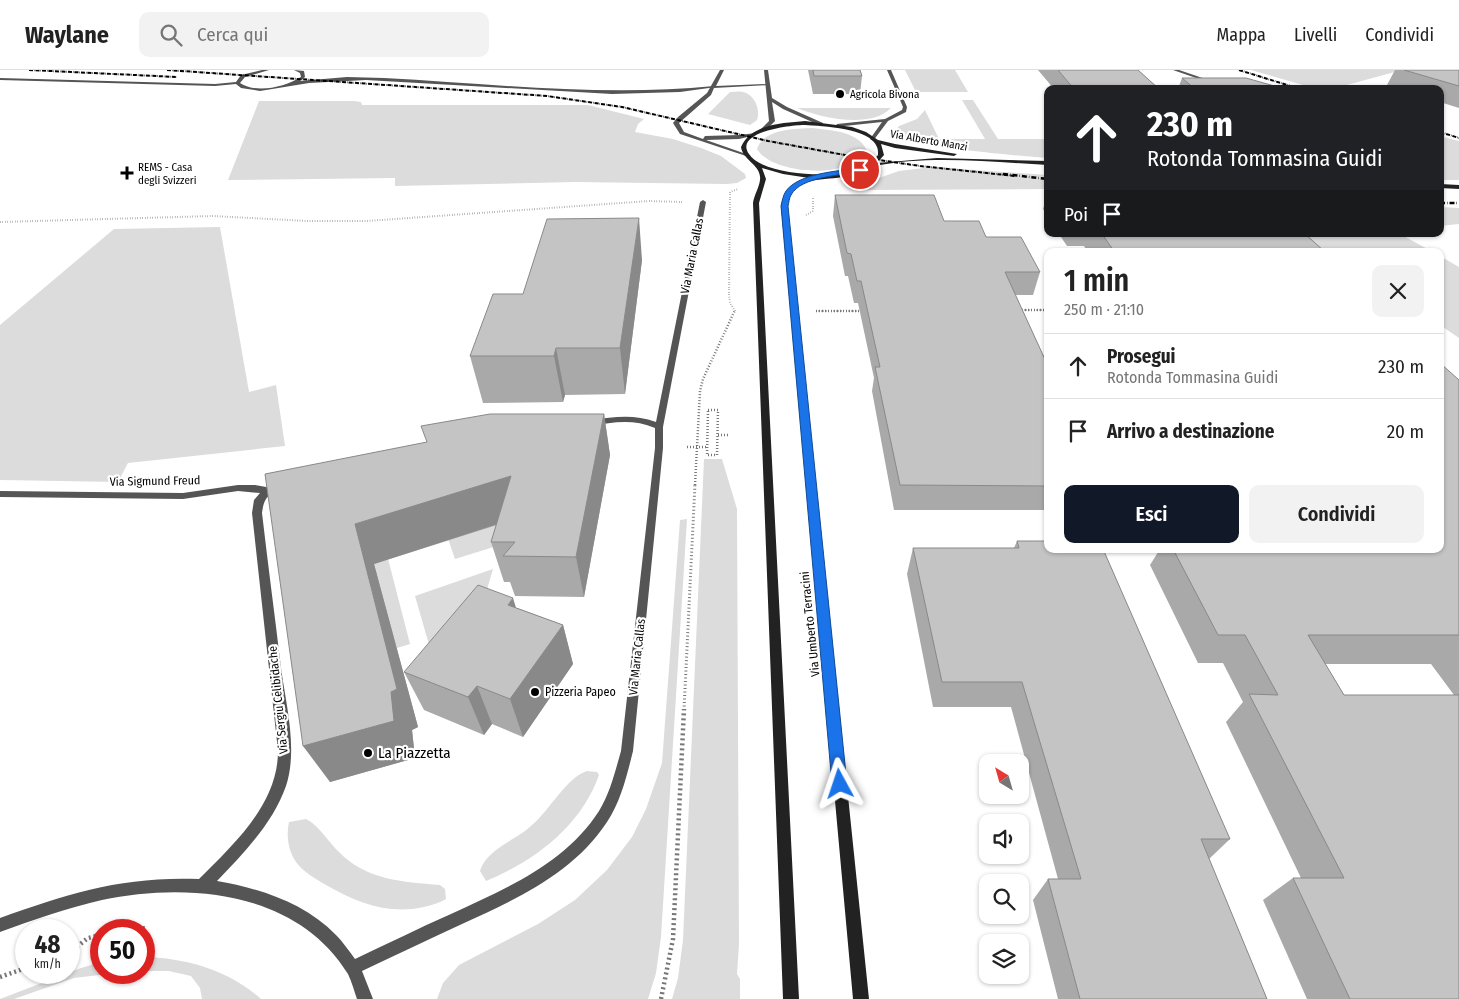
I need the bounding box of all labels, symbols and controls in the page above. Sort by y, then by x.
search box [139,12,489,57]
text: Waylane [25,21,109,49]
icon: search [157,21,185,49]
text: Cerca qui [197,23,268,46]
text: Mappa [1217,24,1266,46]
text: Livelli [1294,24,1337,46]
text: Condividi [1365,24,1434,46]
marker: Agricola Bivona [834,88,846,100]
place label: Agricola Bivona [850,88,919,101]
text: 230 m [1147,103,1233,145]
icon: ahead [1064,105,1129,170]
street label: Via Alberto Manzi [889,127,969,154]
text: Rotonda Tommasina Guidi [1147,145,1383,172]
pin [839,149,881,191]
icon: arrive [846,156,874,184]
place label: REMS - Casa degli Svizzeri [138,161,197,187]
marker: REMS - Casa degli Svizzeri [120,166,134,180]
icon: arrive [1098,200,1126,228]
text: Poi [1064,203,1088,226]
street label: Via Maria Callas [678,217,706,295]
text: 1 min [1064,263,1129,299]
button: close [1372,265,1424,317]
text: 250 m · 21:10 [1064,300,1144,319]
text: Prosegui [1107,345,1176,368]
icon: ahead [1064,352,1092,380]
text: 230 m [1378,355,1424,378]
text: Rotonda Tommasina Guidi [1107,368,1278,387]
icon: arrive [1064,417,1092,445]
text: Arrivo a destinazione [1107,420,1274,443]
text: 20 m [1387,420,1424,443]
street label: Via Sigmund Freud [109,473,201,489]
button: Esci [1064,485,1239,543]
button: Condividi [1249,485,1424,543]
street label: Via Umberto Terracini [798,571,822,677]
street label: Via Maria Callas [626,618,648,696]
street label: Via Sergiu Celibidache [265,645,291,755]
place label: Pizzeria Papeo [545,685,616,699]
marker: Pizzeria Papeo [529,686,541,698]
place label: La Piazzetta [378,744,451,762]
marker: La Piazzetta [362,747,374,759]
north arrow [979,754,1029,804]
map controls [979,754,1029,984]
position arrow [813,757,865,809]
button: sound [979,814,1029,864]
button: search [979,874,1029,924]
speed limit sign: 50 [90,919,155,984]
text: 48 [34,930,61,960]
button: layers [979,934,1029,984]
text: km/h [34,957,61,971]

